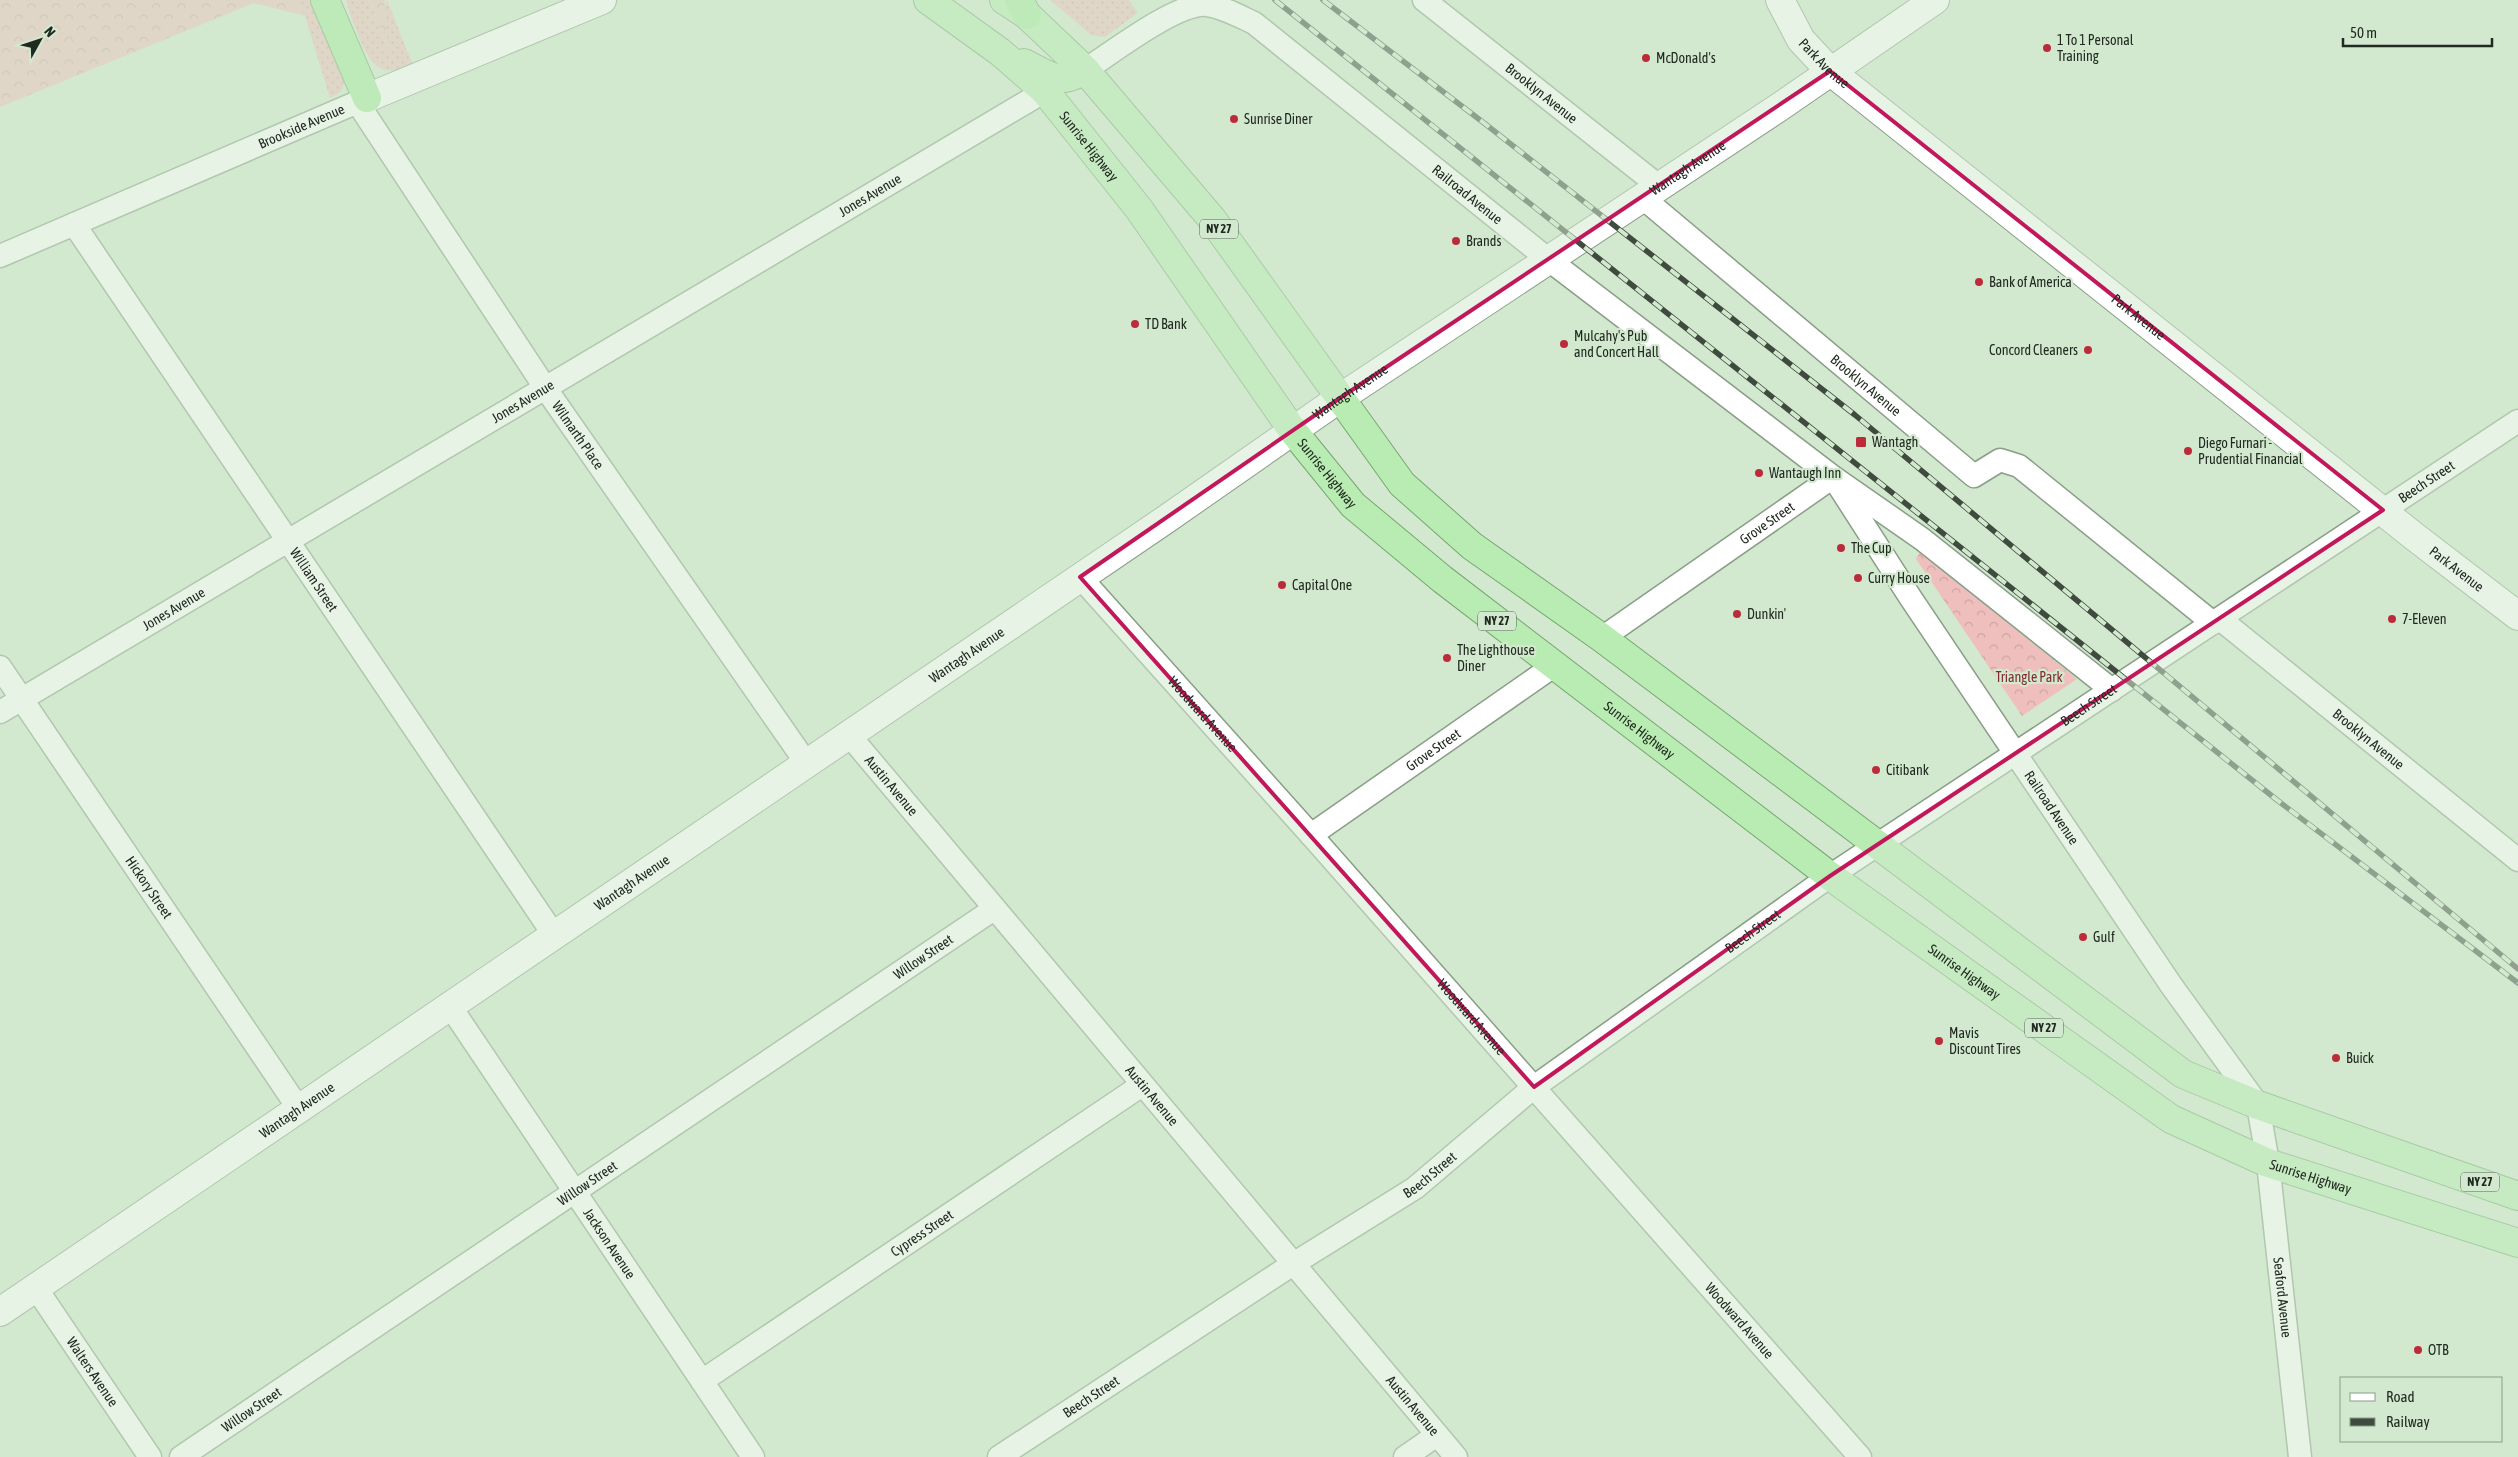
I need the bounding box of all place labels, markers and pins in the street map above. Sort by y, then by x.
place label: 1 To 1 Personal Training [2057,32,2134,64]
marker: 1 To 1 Personal Training [2041,42,2053,54]
place label: McDonald's [1656,50,1716,66]
marker: McDonald's [1640,52,1652,64]
place label: Sunrise Diner [1244,111,1313,127]
marker: Sunrise Diner [1228,113,1240,125]
place label: Brands [1466,233,1501,249]
marker: Brands [1450,235,1462,247]
place label: Bank of America [1989,274,2072,290]
marker: Bank of America [1973,276,1985,288]
place label: TD Bank [1145,316,1187,332]
marker: TD Bank [1129,318,1141,330]
place label: Mulcahy's Pub and Concert Hall [1574,328,1659,360]
marker: Mulcahy's Pub and Concert Hall [1558,338,1570,350]
place label: Concord Cleaners [1989,342,2078,358]
marker: Concord Cleaners [2082,344,2094,356]
place label: Wantagh [1872,434,1918,450]
marker: Wantagh [1854,435,1868,449]
place label: Diego Furnari - Prudential Financial [2198,435,2303,467]
marker: Diego Furnari - Prudential Financial [2182,445,2194,457]
place label: Wantaugh Inn [1769,465,1841,481]
marker: Wantaugh Inn [1753,467,1765,479]
place label: The Cup [1851,540,1892,556]
marker: The Cup [1835,542,1847,554]
place label: Curry House [1868,570,1930,586]
marker: Curry House [1852,572,1864,584]
place label: Capital One [1292,577,1352,593]
marker: Capital One [1276,579,1288,591]
place label: Dunkin' [1747,606,1786,622]
marker: Dunkin' [1731,608,1743,620]
place label: 7-Eleven [2402,611,2447,627]
marker: 7-Eleven [2386,613,2398,625]
place label: The Lighthouse Diner [1457,642,1535,674]
marker: The Lighthouse Diner [1441,652,1453,664]
place label: Citibank [1886,762,1929,778]
marker: Citibank [1870,764,1882,776]
place label: Gulf [2093,929,2115,945]
marker: Gulf [2077,931,2089,943]
place label: Mavis Discount Tires [1949,1025,2021,1057]
marker: Mavis Discount Tires [1933,1035,1945,1047]
place label: Buick [2346,1050,2374,1066]
marker: Buick [2330,1052,2342,1064]
place label: OTB [2428,1342,2449,1358]
marker: OTB [2412,1344,2424,1356]

